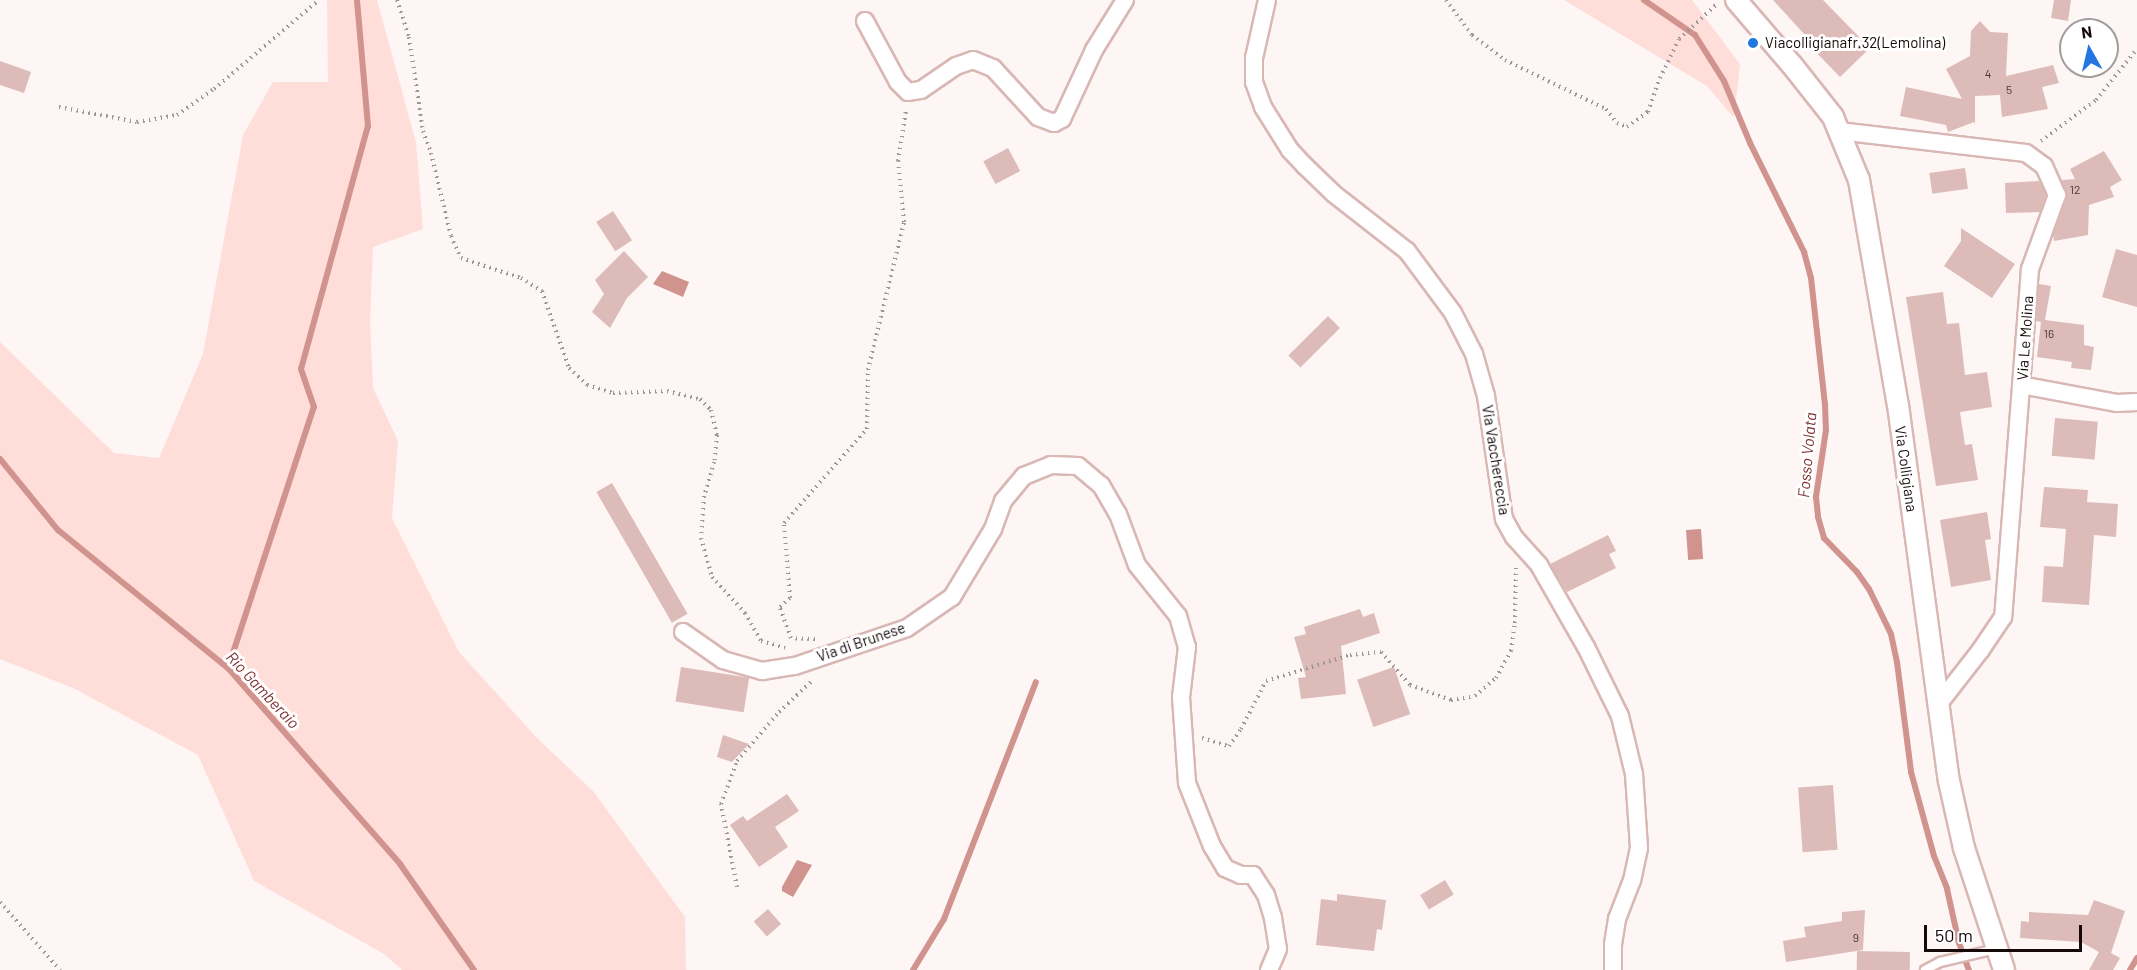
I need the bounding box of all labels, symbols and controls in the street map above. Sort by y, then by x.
north arrow [2059,18,2119,78]
text: N [2080,22,2093,42]
place label: Viacolligianafr.32(Lemolina) [1765,34,1945,52]
marker: Viacolligianafr.32(Lemolina) [1746,36,1760,50]
house number: 4 [1985,67,1991,81]
house number: 5 [2006,83,2012,97]
house number: 12 [2070,183,2080,197]
street label: Via Le Molina [2013,295,2037,381]
house number: 16 [2044,327,2054,341]
street label: Via Vacchereccia [1478,404,1514,516]
water label: Fosso Volata [1794,411,1820,499]
street label: Via Colligiana [1891,425,1921,513]
street label: Via di Brunese [814,618,908,666]
water label: Rio Gamberaio [222,647,304,733]
scale bar [1927,913,2084,951]
text: 50 m [1935,924,1973,946]
house number: 9 [1853,931,1859,945]

